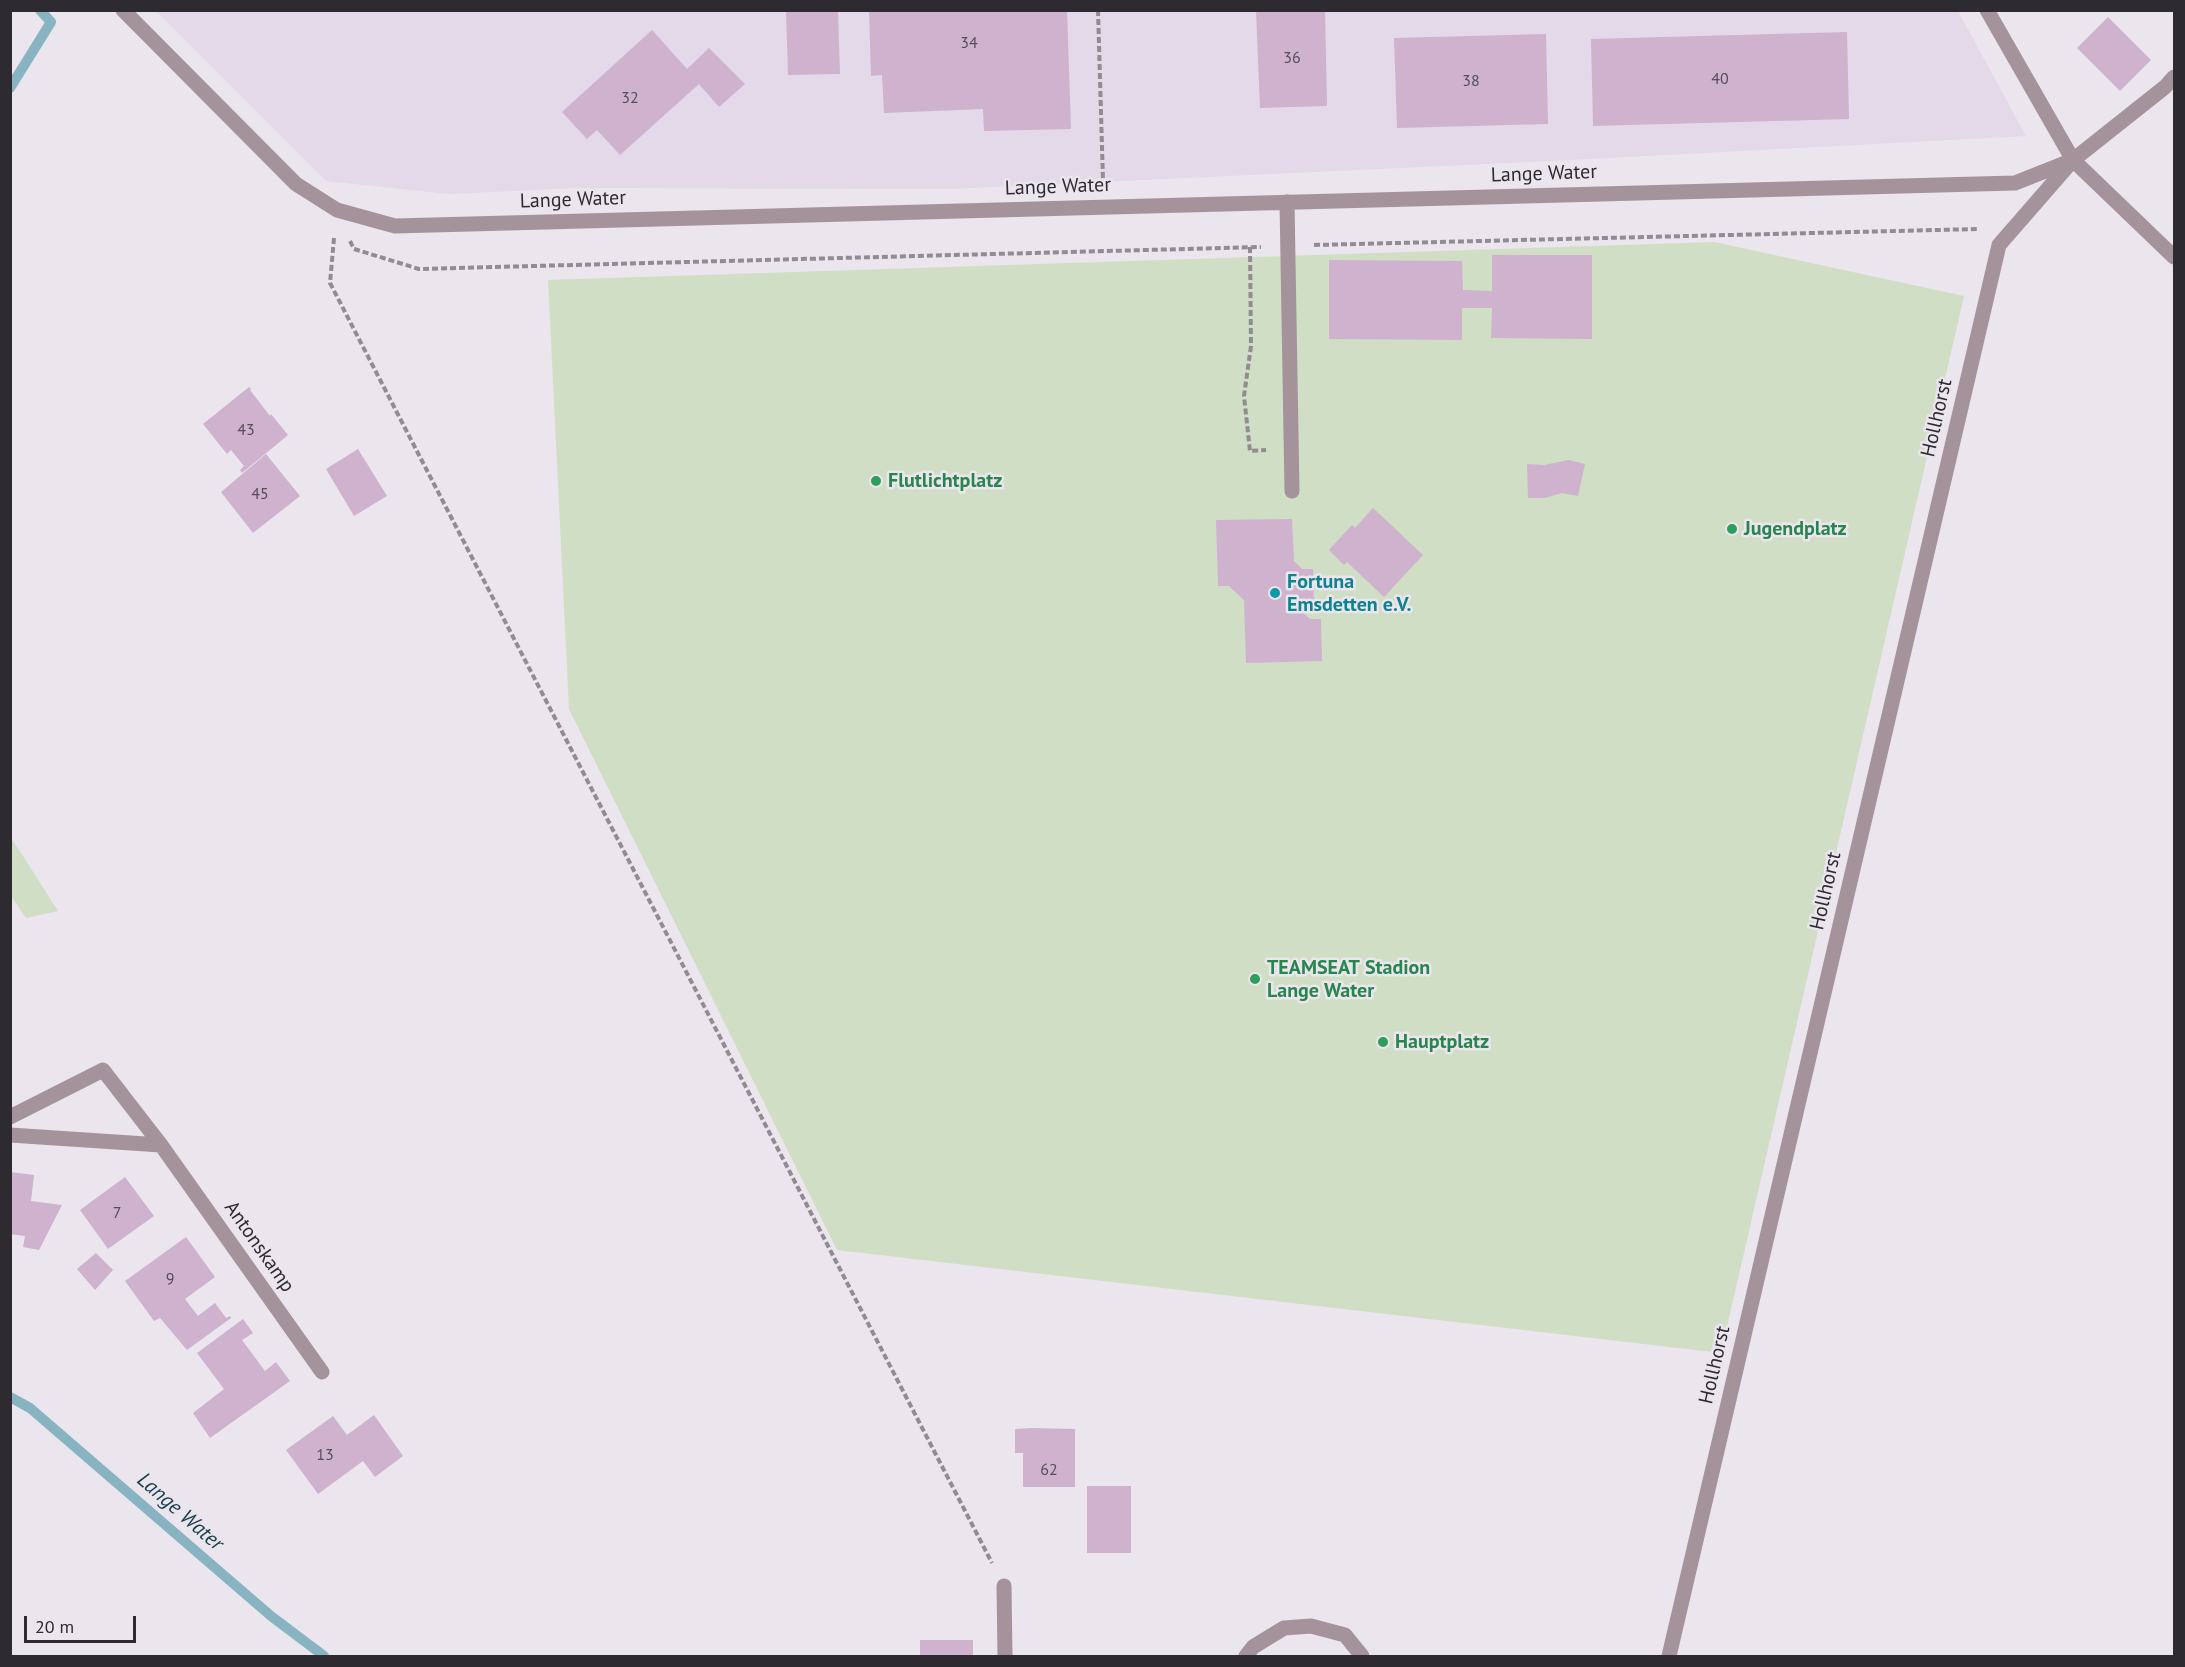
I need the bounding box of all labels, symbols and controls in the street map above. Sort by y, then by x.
house number: 34 [960,33,978,53]
house number: 36 [1283,48,1301,68]
house number: 40 [1711,69,1729,89]
house number: 38 [1462,71,1480,91]
house number: 32 [621,88,639,108]
street label: Lange Water [1491,160,1597,188]
street label: Lange Water [1005,173,1111,201]
street label: Lange Water [520,186,626,214]
street label: Hollhorst [1916,377,1958,459]
house number: 43 [237,420,255,440]
place label: Flutlichtplatz [888,469,1002,493]
marker: Flutlichtplatz [869,474,883,488]
house number: 45 [251,484,269,504]
place label: Jugendplatz [1744,517,1847,541]
marker: Jugendplatz [1725,522,1739,536]
place label: Fortuna Emsdetten e.V. [1287,570,1411,617]
marker: Fortuna Emsdetten e.V. [1268,586,1282,600]
street label: Hollhorst [1805,850,1847,932]
place label: TEAMSEAT Stadion Lange Water [1267,956,1430,1003]
marker: TEAMSEAT Stadion Lange Water [1248,972,1262,986]
place label: Hauptplatz [1395,1030,1489,1054]
marker: Hauptplatz [1376,1035,1390,1049]
street label: Antonskamp [219,1197,299,1297]
house number: 7 [113,1203,121,1223]
house number: 9 [166,1269,174,1289]
street label: Hollhorst [1694,1324,1736,1406]
house number: 13 [316,1445,334,1465]
house number: 62 [1040,1460,1058,1480]
water label: Lange Water [132,1468,228,1556]
scale bar [27,1604,140,1642]
text: 20 m [35,1615,74,1638]

